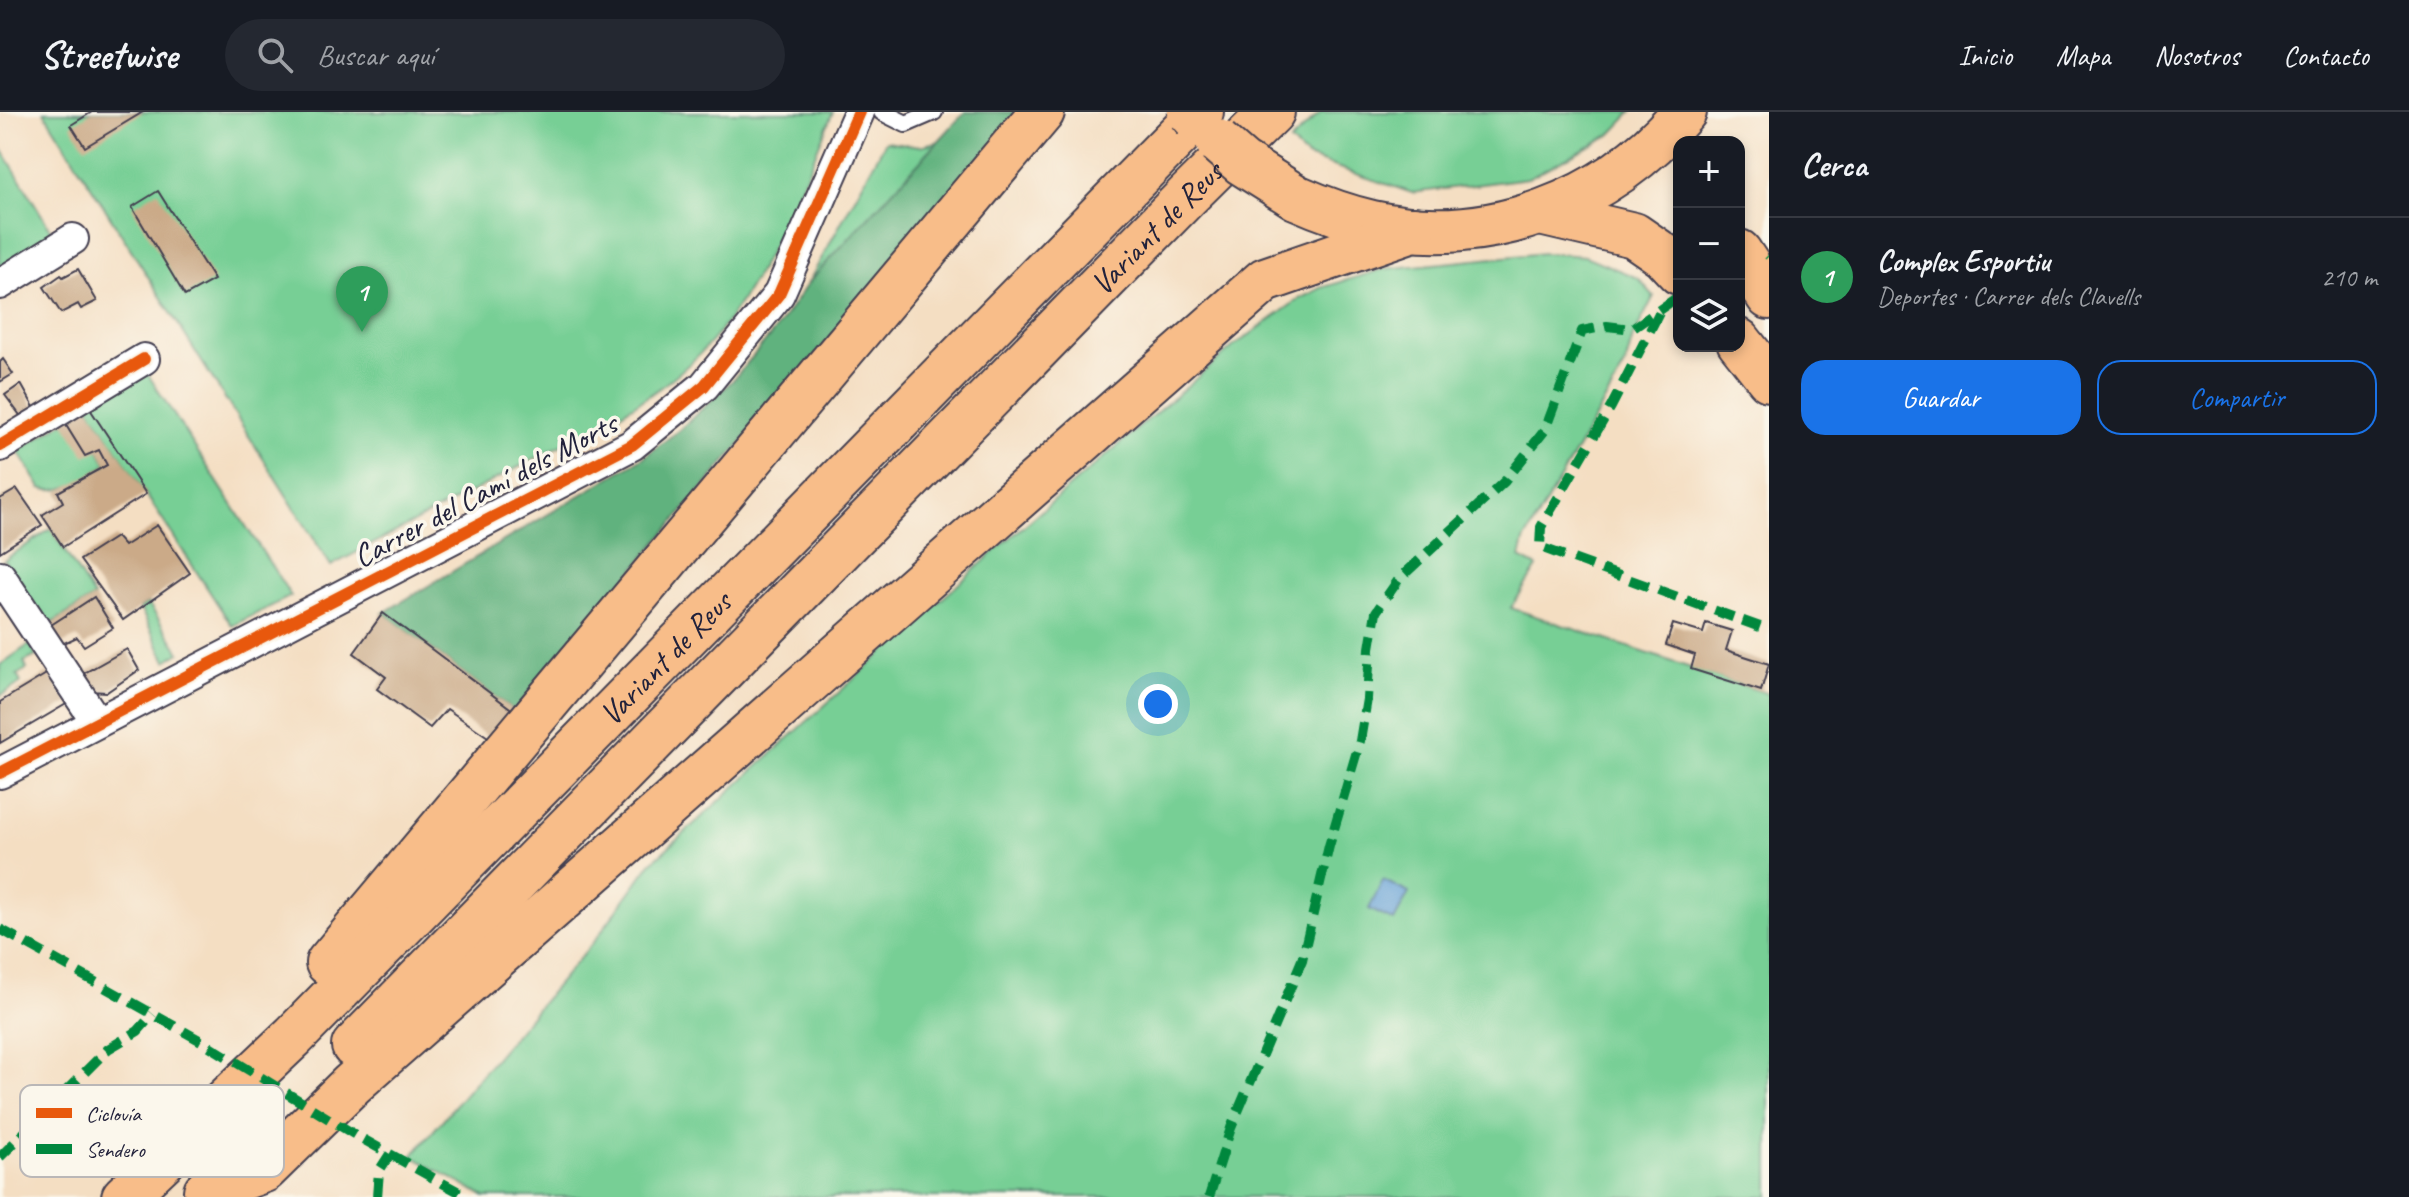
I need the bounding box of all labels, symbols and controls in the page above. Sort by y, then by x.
search box [225,19,785,91]
text: Streetwise [40,32,177,79]
icon: search [253,33,297,77]
text: Buscar aquí [317,36,434,74]
text: Inicio [1958,38,2012,73]
text: Mapa [2056,38,2110,73]
text: Nosotros [2154,38,2239,73]
text: Contacto [2283,38,2369,73]
map controls [1673,136,1745,352]
button: + [1673,136,1745,208]
text: Cerca [1801,143,1867,186]
street label: Variant de Reus [1081,150,1233,303]
button: − [1673,208,1745,280]
text: Complex Esportiu [1877,242,2050,280]
text: 1 [1821,261,1833,294]
text: 210 m [2321,261,2377,294]
pin: 1 [336,266,388,332]
button: layers [1673,280,1745,352]
text: Deportes · Carrer dels Clavells [1877,280,2140,313]
button: Guardar [1801,360,2081,435]
button: Compartir [2097,360,2377,435]
street label: Carrer del Camí dels Morts [346,402,627,577]
street label: Variant de Reus [590,581,742,734]
your location [1138,684,1178,724]
legend [20,1085,284,1177]
text: Ciclovía [86,1100,142,1128]
text: Sendero [86,1136,146,1164]

